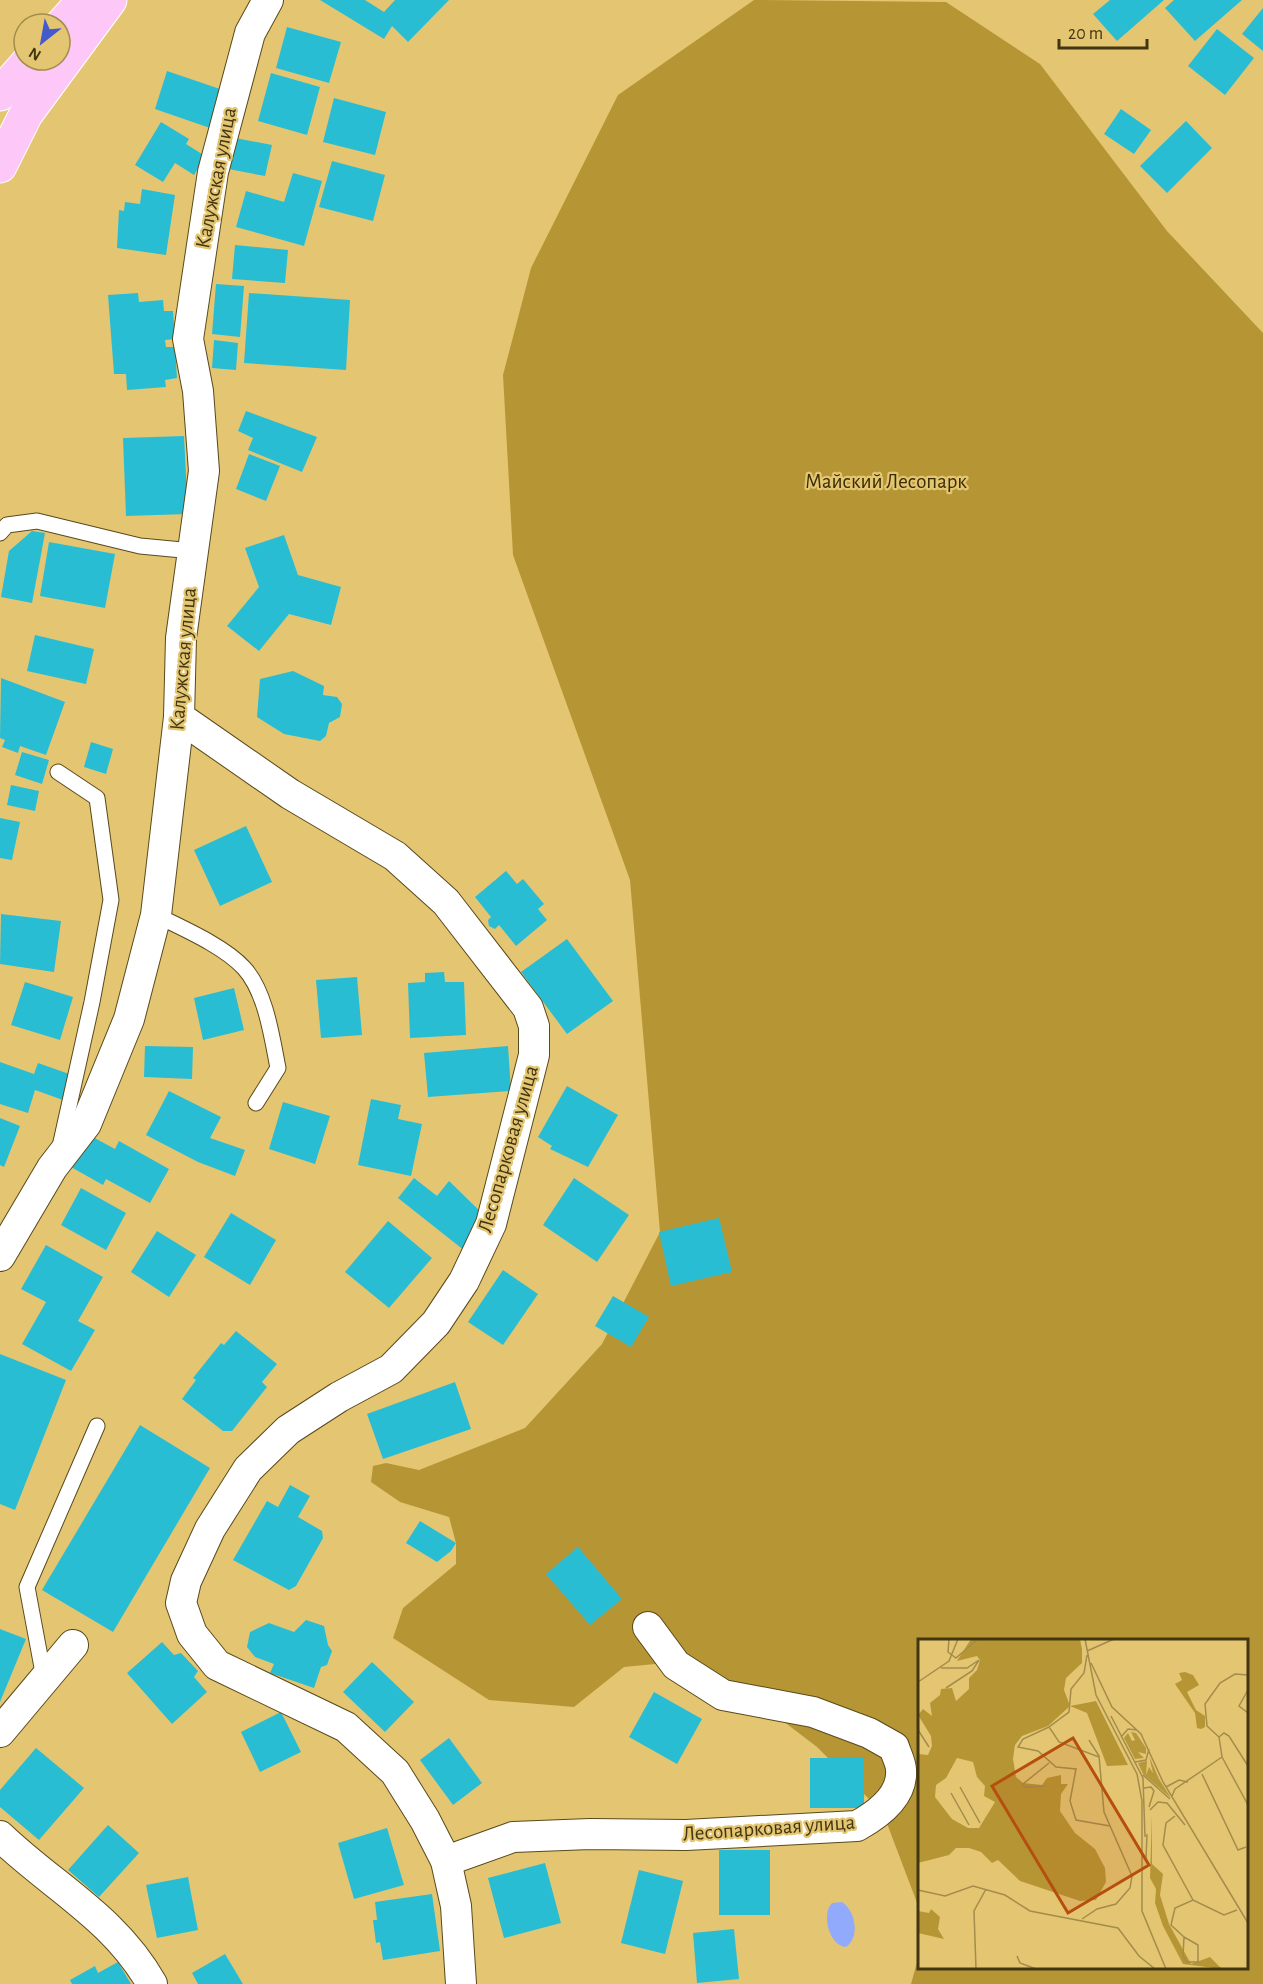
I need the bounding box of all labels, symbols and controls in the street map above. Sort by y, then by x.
north arrow [12,12,72,72]
scale bar [1059,12,1148,50]
text: 20 m [1068,25,1103,43]
text: N [26,44,44,64]
street label: Калужская улица [192,105,240,250]
park label: Майский Лесопарк [805,471,967,492]
street label: Калужская улица [166,586,200,731]
street label: Лесопарковая улица [474,1063,542,1235]
inset map [918,1639,1248,1969]
street label: Лесопарковая улица [682,1811,856,1845]

